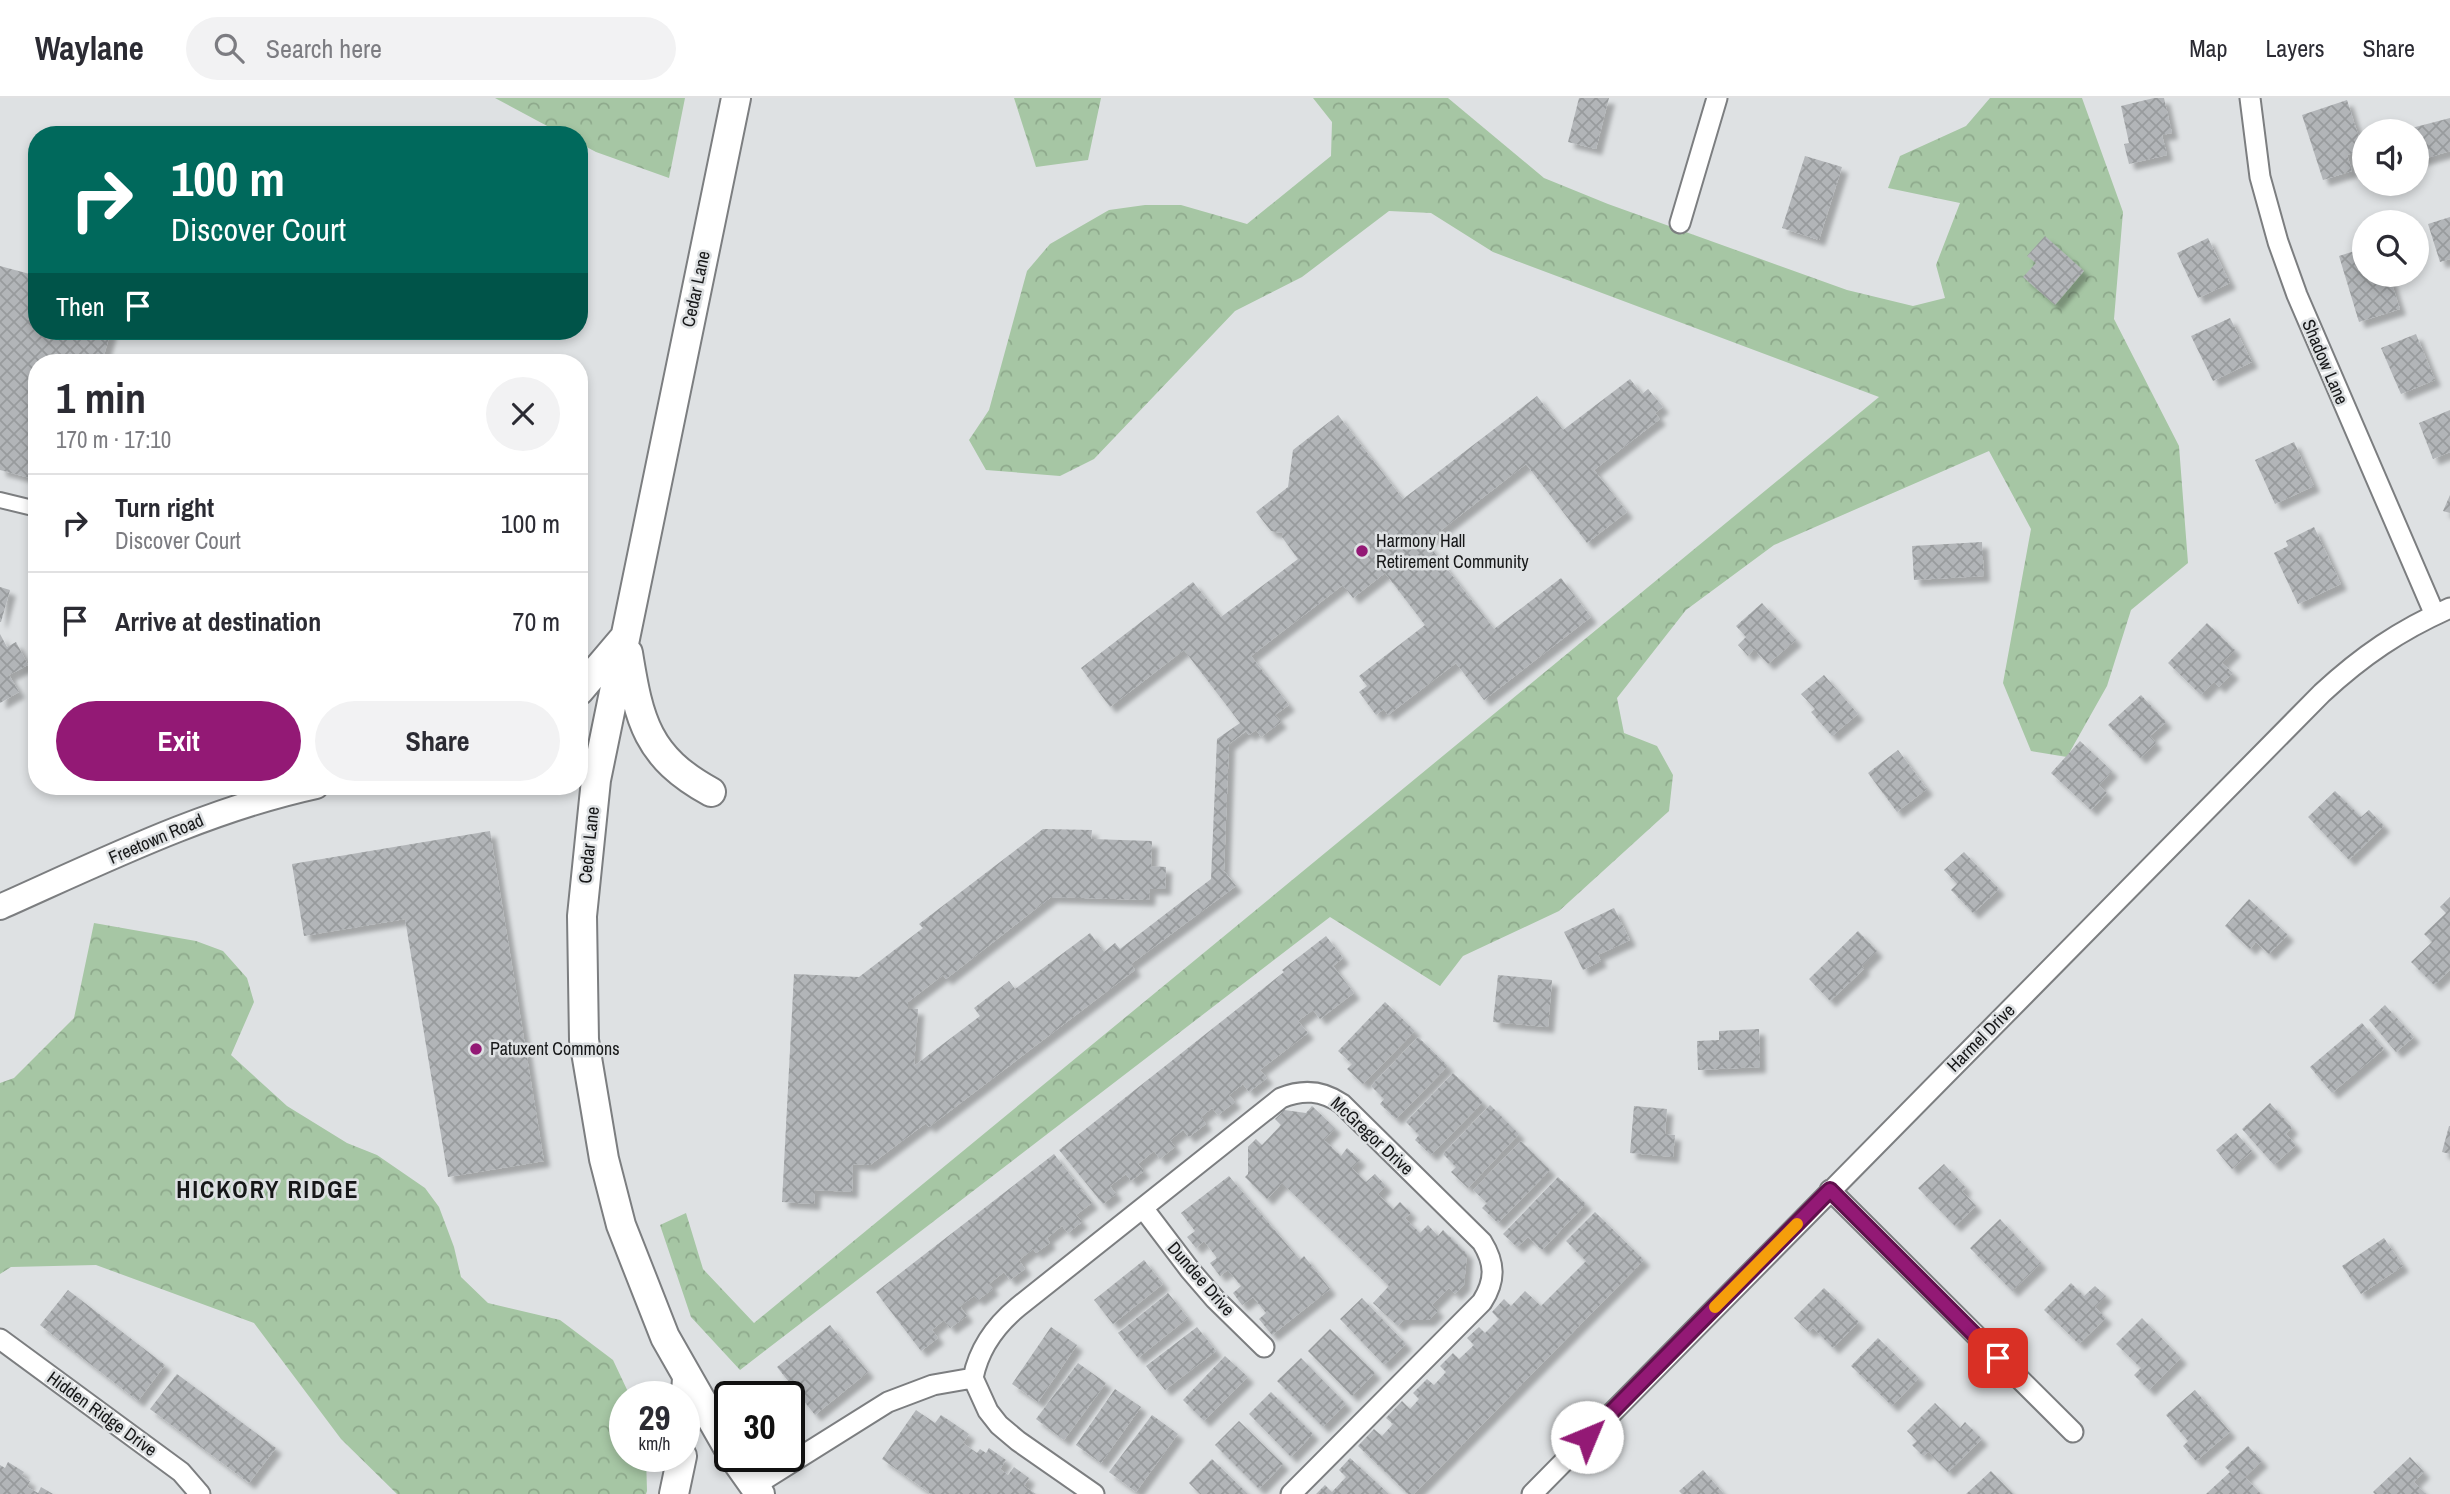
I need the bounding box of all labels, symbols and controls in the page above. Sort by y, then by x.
search box [186,17,676,80]
text: Waylane [35,26,144,70]
icon: search [210,29,248,67]
text: Search here [266,31,382,66]
text: Map [2189,32,2227,64]
text: Layers [2265,32,2324,64]
text: Share [2362,32,2415,64]
map controls [2352,119,2429,287]
button: sound [2352,119,2429,196]
text: 100 m [171,145,285,211]
icon: right [56,154,147,245]
text: Discover Court [171,208,346,251]
button: search [2352,210,2429,287]
street label: Cedar Lane [675,249,716,329]
icon: arrive [119,287,157,325]
text: Then [56,289,105,324]
street label: Shadow Lane [2296,315,2355,408]
text: 1 min [56,370,146,426]
button: close [486,377,560,451]
text: 170 m · 17:10 [56,424,171,455]
text: Turn right [115,490,214,525]
icon: right [56,504,94,542]
text: 100 m [501,506,560,541]
text: Discover Court [115,525,241,556]
place label: Harmony Hall Retirement Community [1376,528,1529,574]
marker: Harmony Hall Retirement Community [1354,543,1370,559]
icon: arrive [56,602,94,640]
text: Arrive at destination [115,604,321,639]
text: 70 m [513,604,560,639]
button: Exit [56,701,301,781]
button: Share [315,701,560,781]
street label: Cedar Lane [572,805,605,885]
street label: Freetown Road [104,807,207,870]
street label: Harmel Drive [1941,998,2020,1077]
place label: Patuxent Commons [490,1036,620,1061]
marker: Patuxent Commons [468,1041,484,1057]
street label: McGregor Drive [1325,1091,1419,1181]
district label: HICKORY RIDGE [176,1173,360,1205]
street label: Dundee Drive [1162,1236,1241,1321]
pin [1968,1328,2028,1388]
icon: arrive [1979,1339,2017,1377]
street label: Hidden Ridge Drive [42,1365,162,1462]
speed limit sign: 30 [714,1381,805,1472]
text: 29 [639,1394,670,1441]
position arrow [1550,1400,1624,1474]
text: km/h [639,1431,671,1456]

